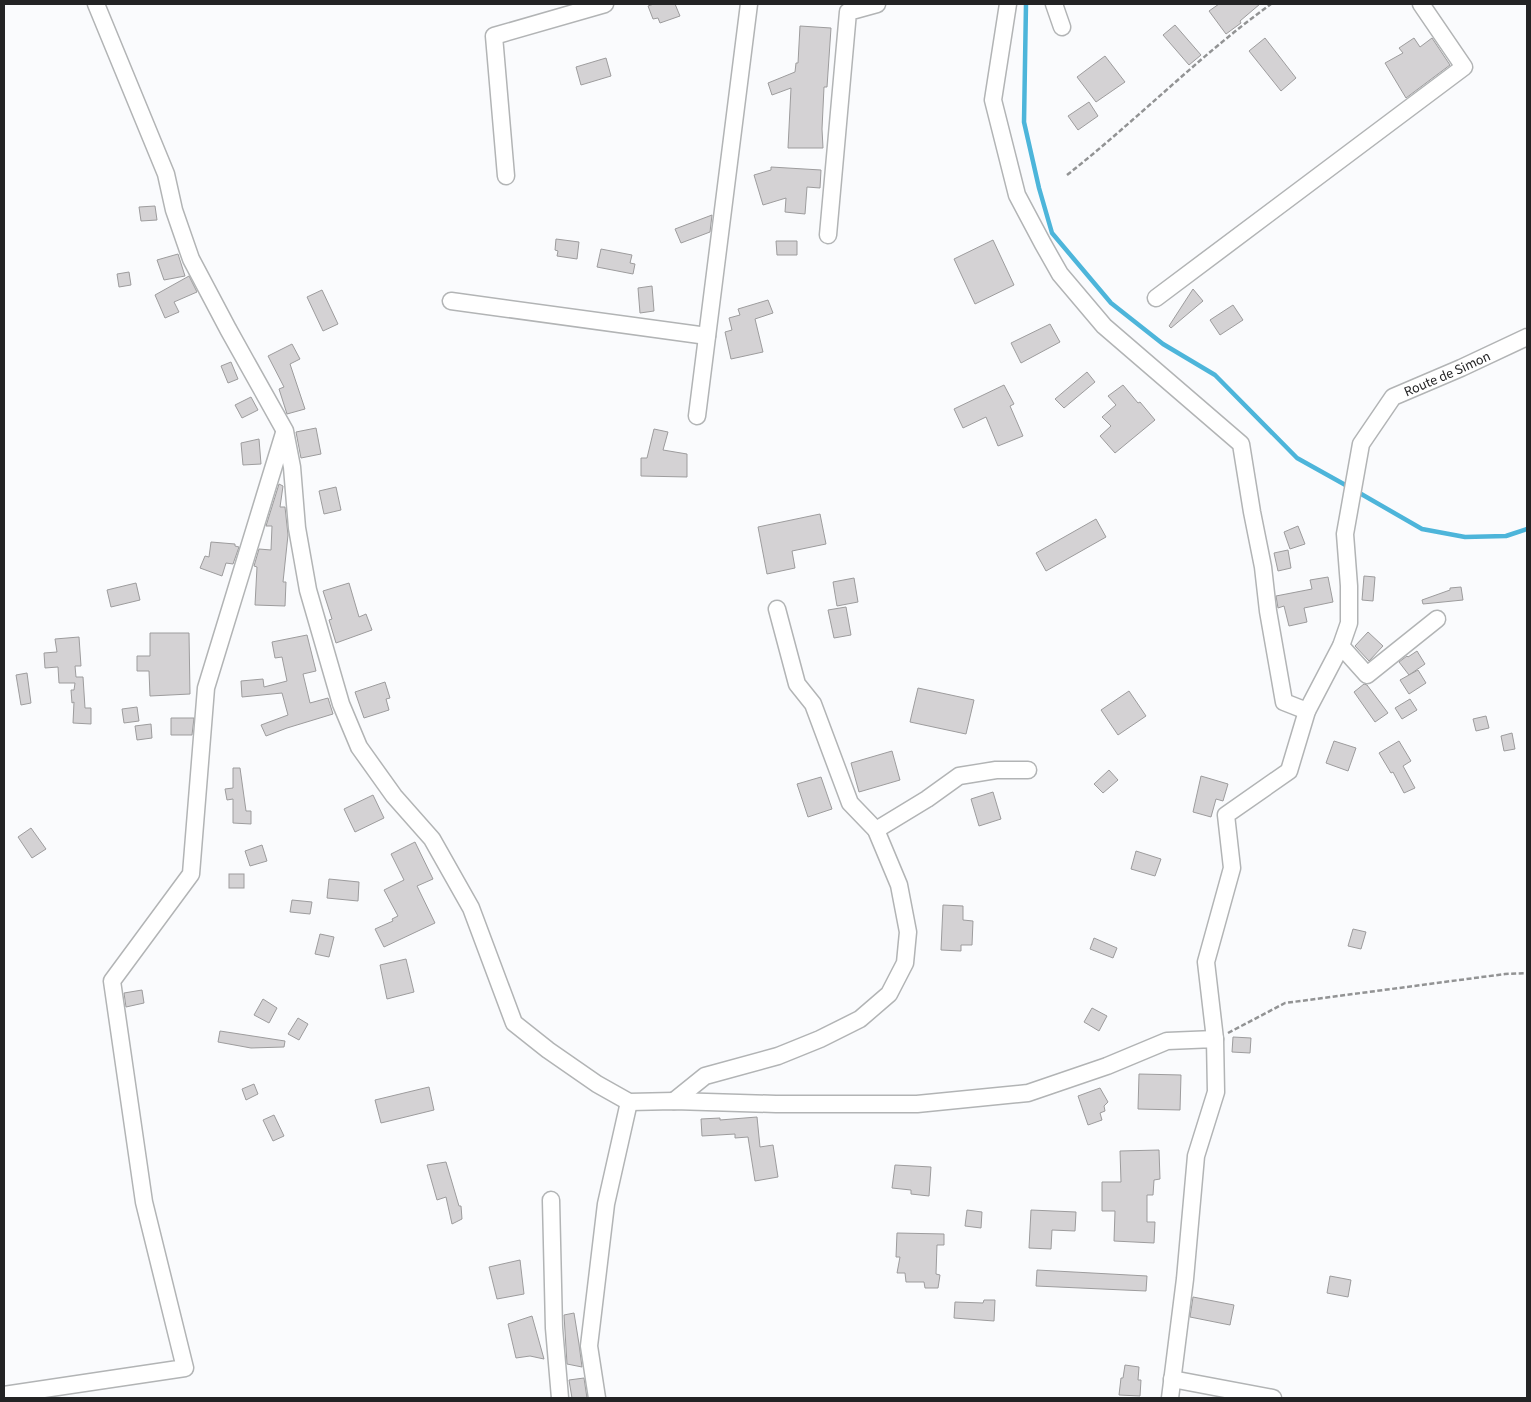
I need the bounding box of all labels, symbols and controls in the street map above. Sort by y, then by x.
street label: Route de Simon [1401,346,1494,402]

